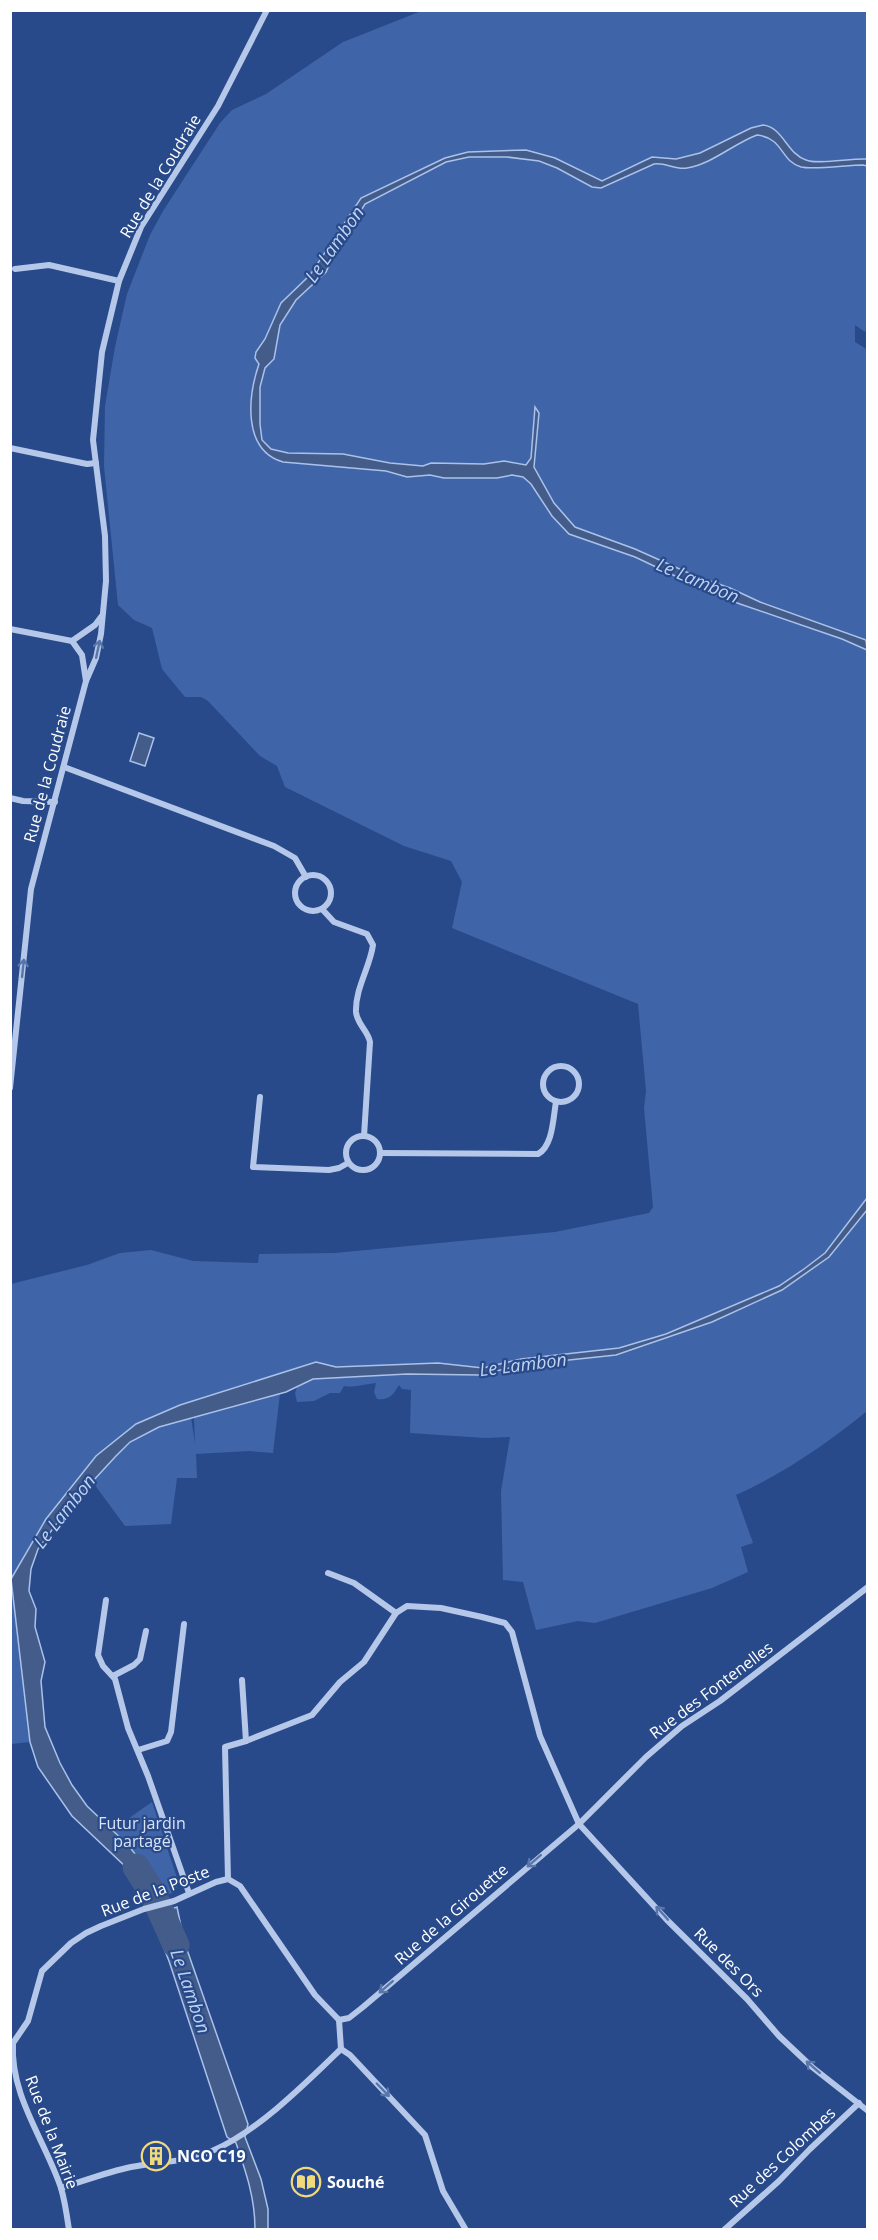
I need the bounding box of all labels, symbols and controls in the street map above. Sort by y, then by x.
street label: Rue de la Coudraie [114,110,206,242]
water label: Le Lambon [299,201,369,287]
water label: Le Lambon [653,552,743,608]
one-way arrow [92,640,104,659]
street label: Rue de la Coudraie [18,703,76,845]
one-way arrow [18,958,29,978]
water label: Le Lambon [478,1347,568,1381]
water label: Le Lambon [28,1469,100,1553]
street label: Rue des Fontenelles [645,1636,777,1744]
park label: Futur jardin partagé [98,1812,186,1852]
one-way arrow [527,1854,542,1868]
street label: Rue de la Girouette [389,1858,513,1969]
street label: Rue de la Poste [98,1860,212,1922]
one-way arrow [655,1906,669,1921]
street label: Rue des Ors [689,1922,769,2002]
water label: Le Lambon [165,1946,217,2036]
one-way arrow [378,1981,394,1994]
one-way arrow [806,2060,821,2074]
street label: Rue de la Mairie [20,2072,84,2192]
one-way arrow [375,2082,390,2097]
street label: Rue des Colombes [724,2102,840,2212]
building icon: NCO C19 [140,2140,172,2172]
place label: NCO C19 [177,2145,246,2167]
library icon: Souché [290,2166,322,2198]
place label: Souché [327,2171,384,2193]

